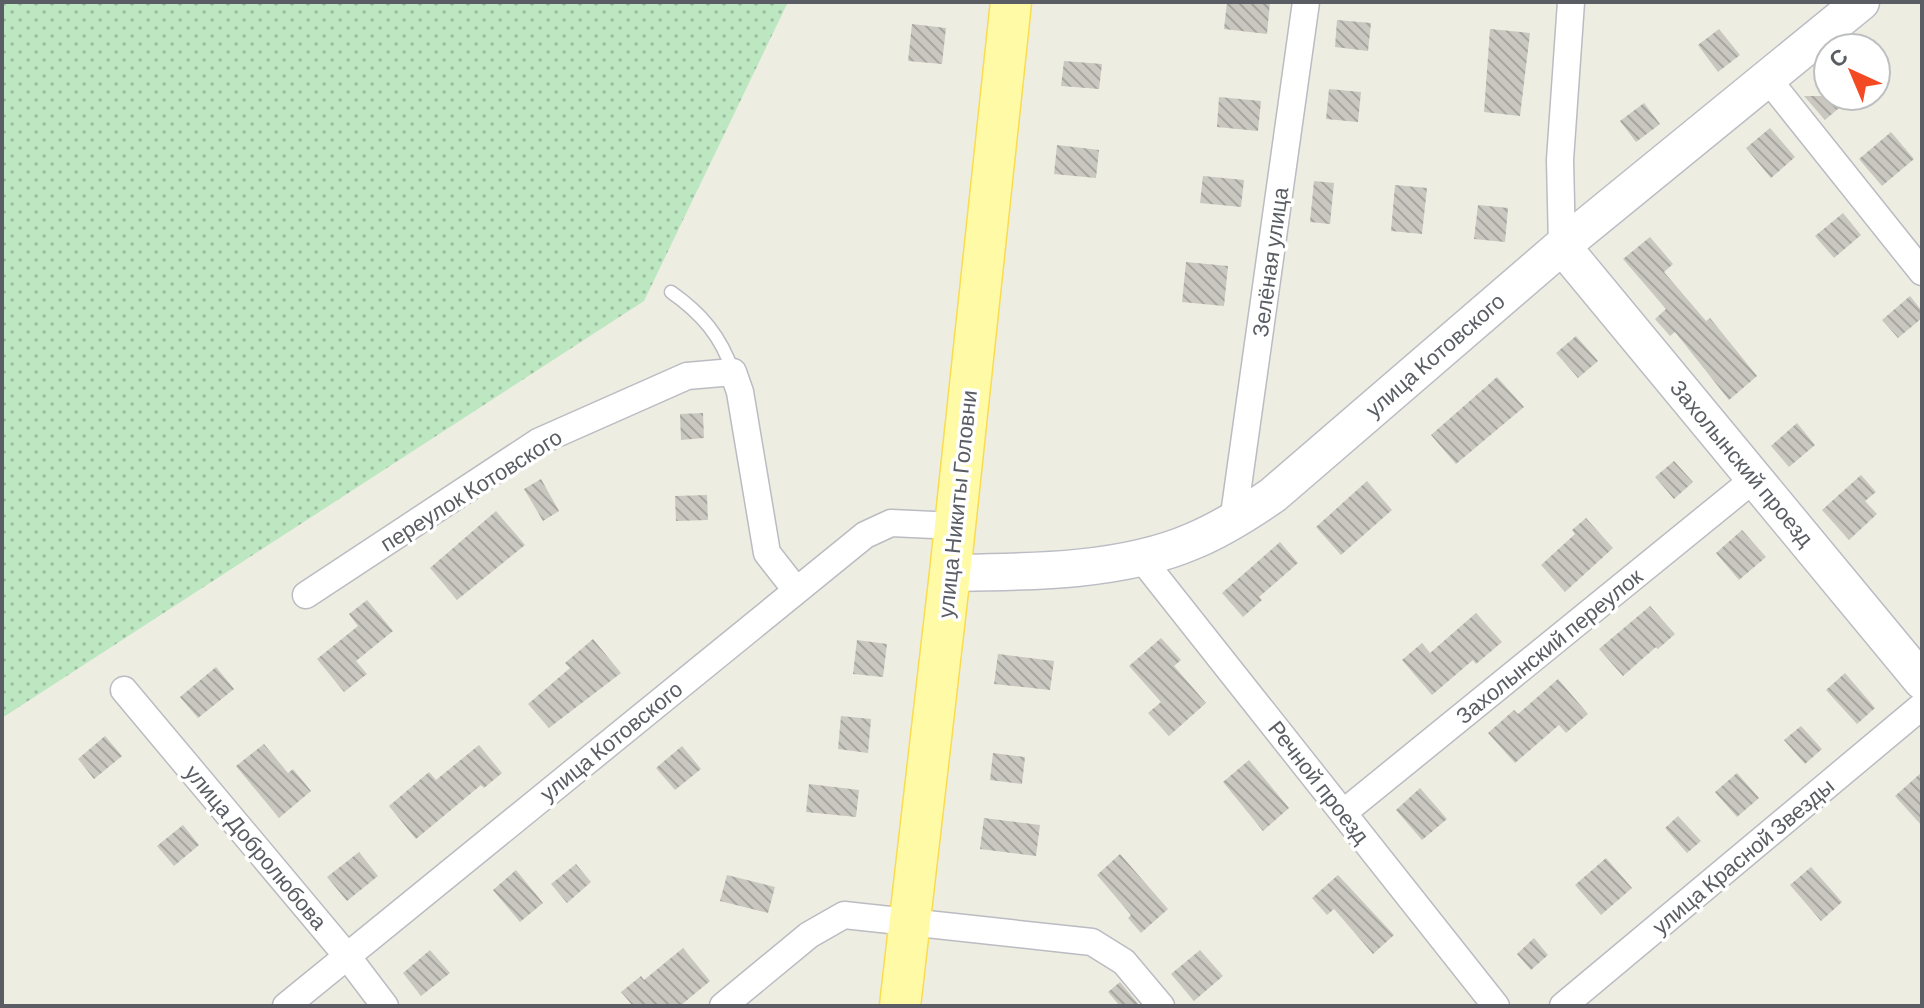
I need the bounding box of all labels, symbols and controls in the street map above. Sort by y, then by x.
north arrow [1812,32,1892,112]
text: С [1823,42,1852,72]
street label: Зелёная улица [1246,185,1293,339]
street label: улица Котовского [1359,287,1510,422]
street label: Захолынский проезд [1665,374,1820,552]
street label: улица Никиты Головни [931,389,982,619]
street label: переулок Котовского [375,423,567,556]
street label: Захолынский переулок [1450,562,1648,729]
street label: улица Котовского [534,675,688,806]
street label: Речной проезд [1263,715,1376,849]
street label: улица Добролюбова [180,759,334,935]
street label: улица Красной Звезды [1646,772,1839,940]

